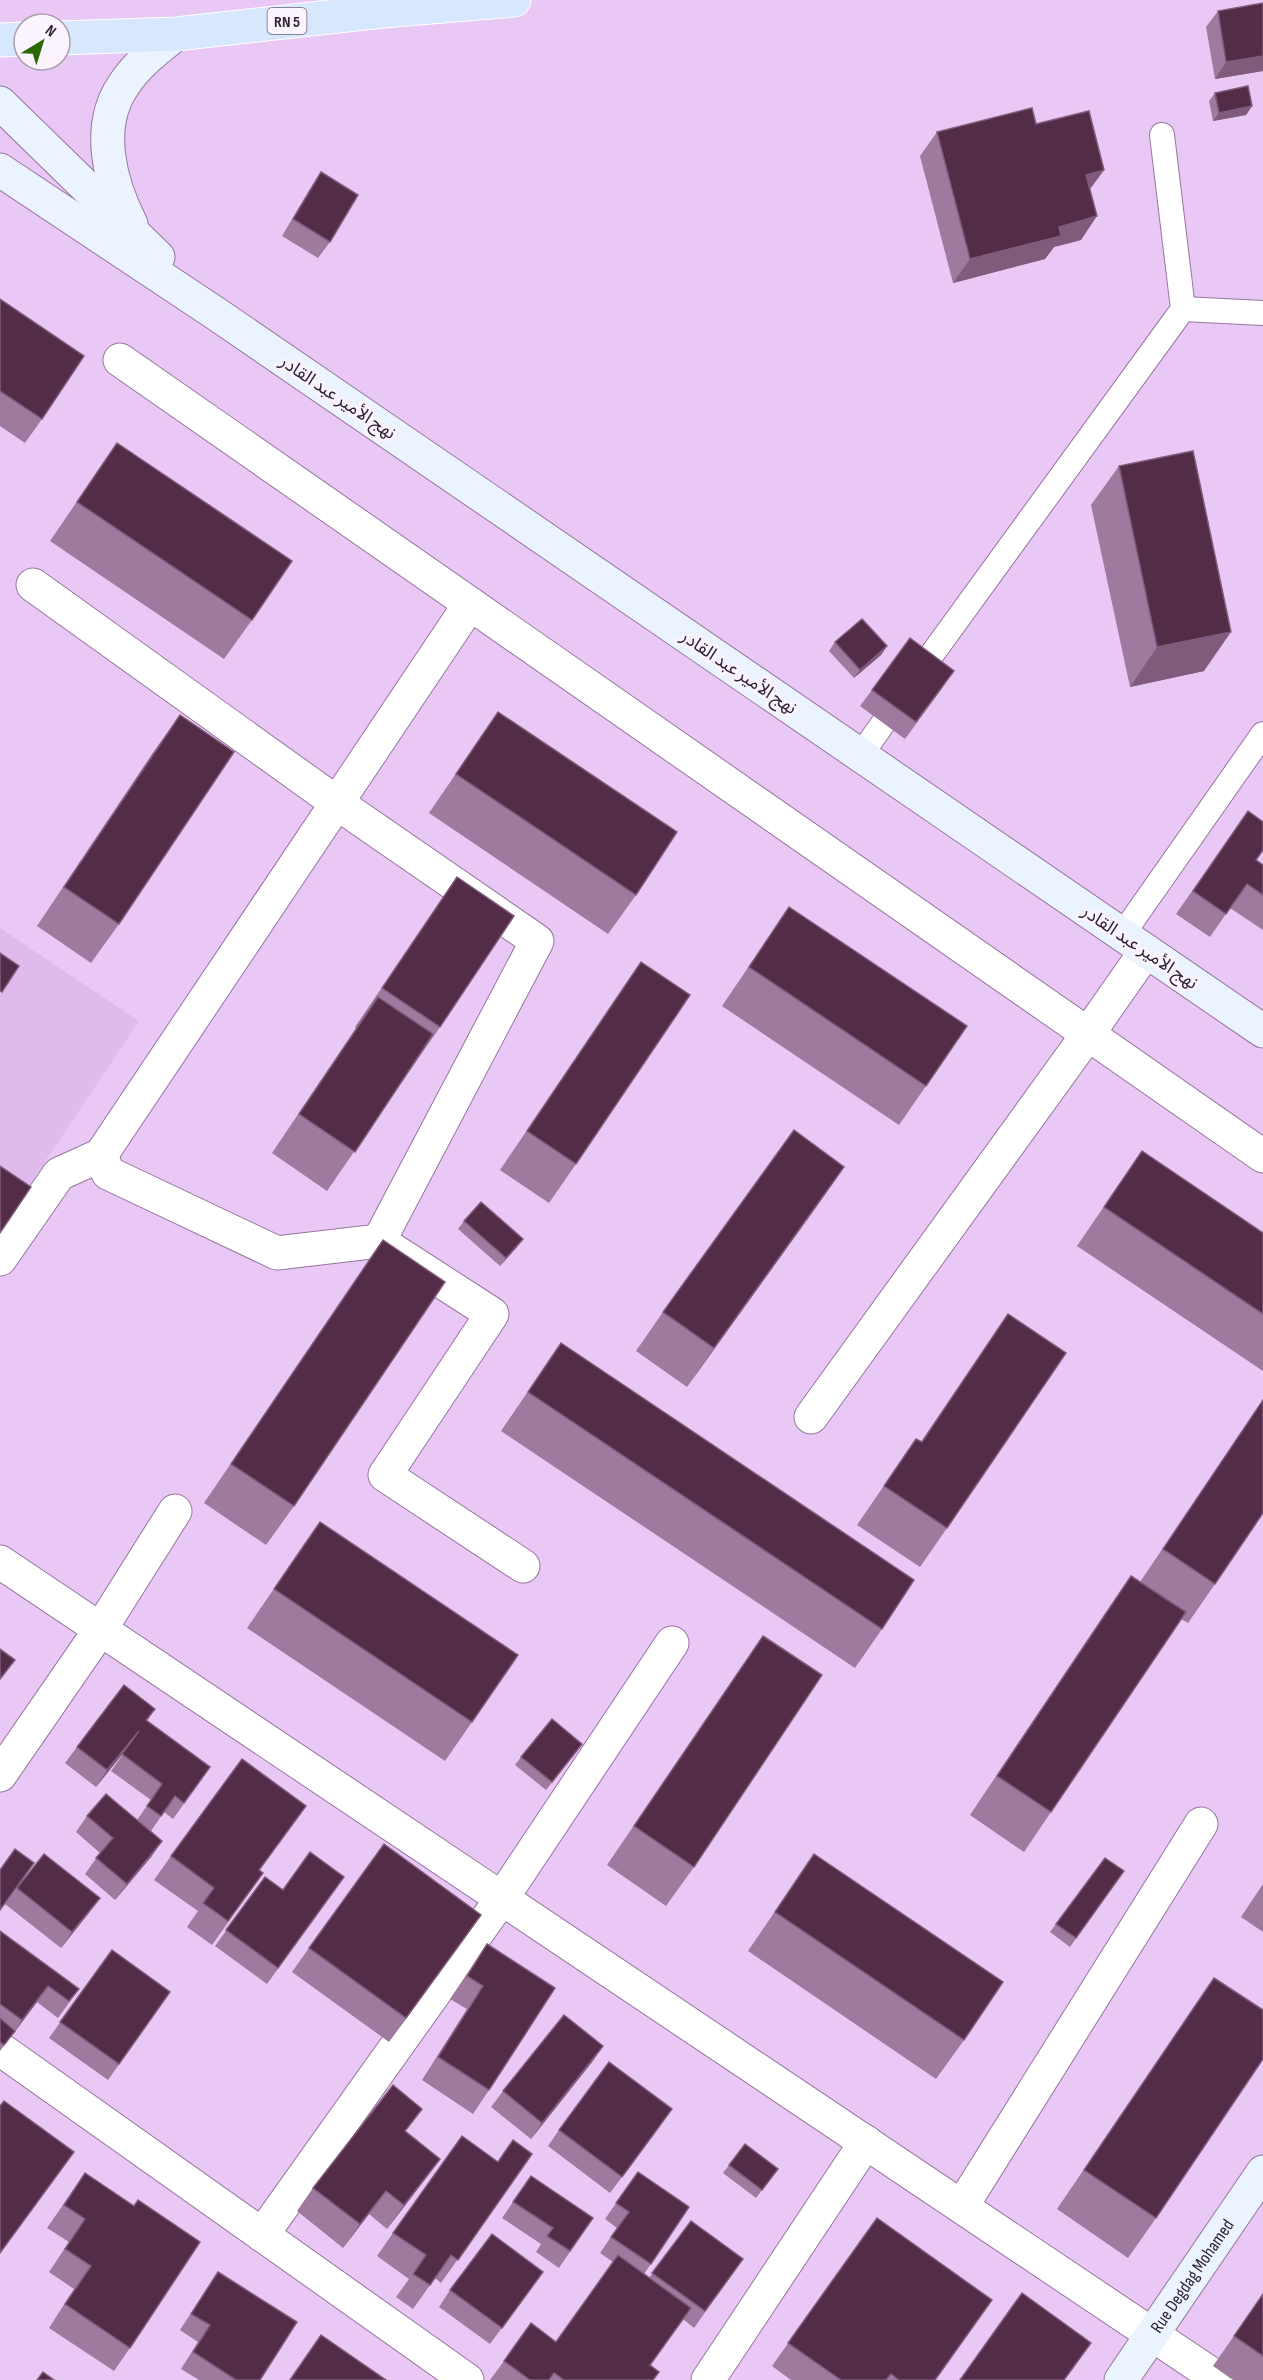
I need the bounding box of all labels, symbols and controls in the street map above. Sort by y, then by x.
road number: RN 5 [268,8,306,34]
north arrow [12,12,72,72]
text: N [41,21,60,41]
street label: نهج الأمير عبد القادر [274,350,400,446]
street label: نهج الأمير عبد القادر [675,625,801,721]
street label: نهج الأمير عبد القادر [1076,900,1202,996]
street label: Rue Degdag Mohamed [1146,2215,1239,2337]

